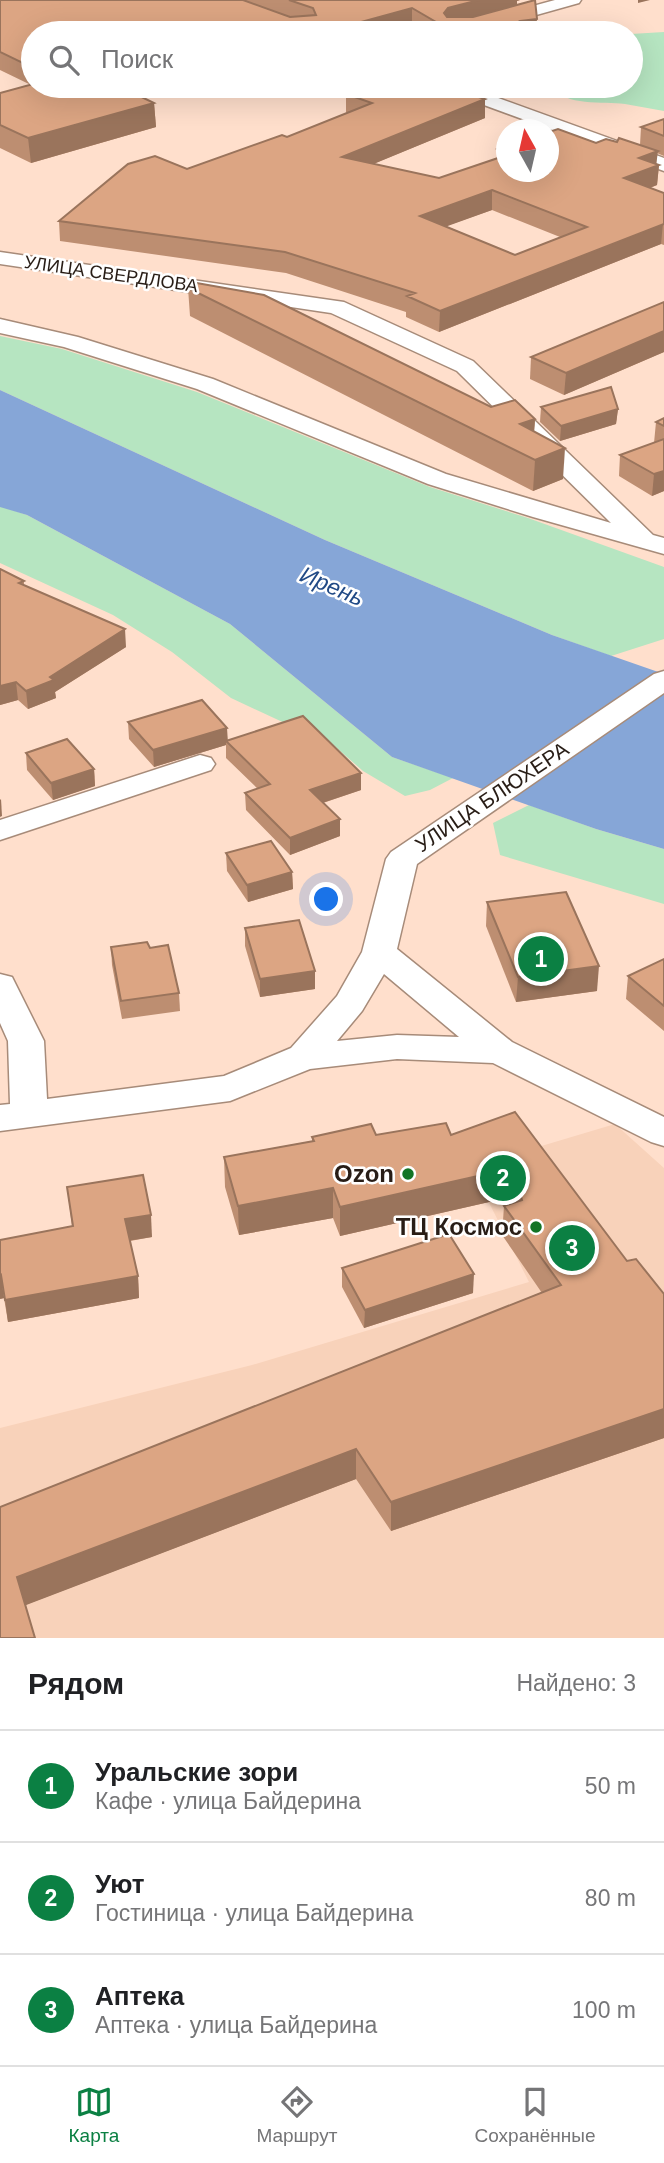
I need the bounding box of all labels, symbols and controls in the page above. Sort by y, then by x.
search box [21,21,643,98]
icon: search [45,41,83,79]
text: Поиск [101,44,173,74]
north arrow [496,119,559,182]
street label: УЛИЦА СВЕРДЛОВА [23,252,199,296]
water label: Ирень [296,561,368,611]
street label: УЛИЦА БЛЮХЕРА [411,737,572,856]
your location [309,882,343,916]
pin: 1 [518,933,564,985]
pin: 2 [480,1152,526,1204]
place label: Ozon [334,1160,394,1187]
marker: Ozon [400,1166,416,1182]
place label: ТЦ Космос [396,1213,522,1240]
marker: ТЦ Космос [528,1219,544,1235]
pin: 3 [549,1222,595,1274]
text: Рядом [28,1667,124,1700]
text: Найдено: 3 [516,1670,636,1696]
text: Уральские зори [95,1757,298,1787]
text: 1 [45,1773,57,1799]
text: 50 m [585,1773,636,1799]
text: Кафе · улица Байдерина [95,1788,361,1814]
text: Уют [95,1869,144,1899]
text: 2 [45,1885,57,1911]
text: 80 m [585,1885,636,1911]
text: Гостиница · улица Байдерина [95,1900,413,1926]
text: Аптека [95,1981,184,2011]
text: 3 [45,1997,57,2023]
text: 100 m [572,1997,636,2023]
text: Аптека · улица Байдерина [95,2012,377,2038]
tab: Карта [69,2083,119,2147]
tab: Маршрут [256,2083,337,2147]
tab: Сохранённые [474,2083,595,2147]

